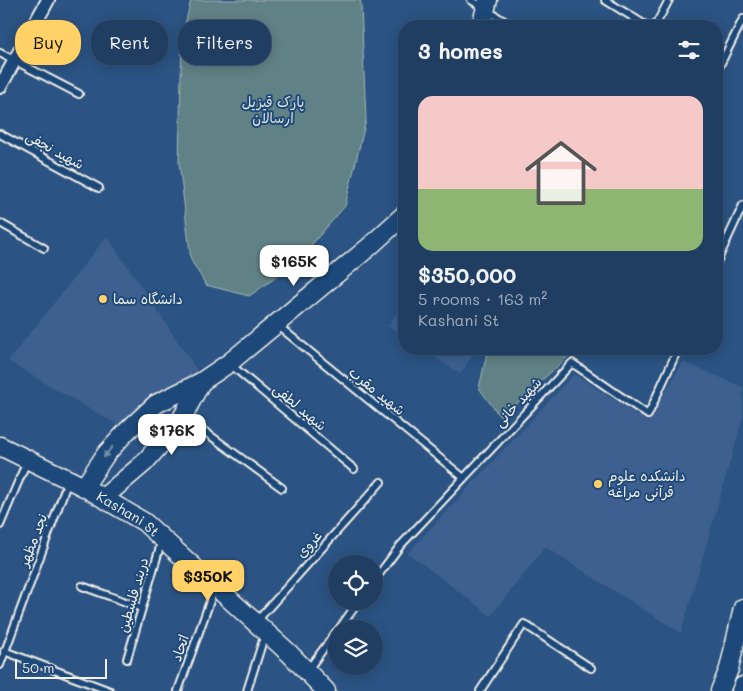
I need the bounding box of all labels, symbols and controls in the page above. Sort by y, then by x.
chip: Buy [15,20,81,65]
chip: Rent [91,20,168,65]
chip: Filters [178,20,271,65]
icon: filters [675,36,703,64]
text: 3 homes [418,37,503,64]
park label: پارک قیزیل ارسالان [242,92,304,127]
street label: شهید نجفی [23,126,88,173]
icon: home [516,128,606,218]
pin: $165K [259,244,329,287]
text: $165K [271,250,317,271]
text: $350,000 [418,261,516,288]
text: 5 rooms · 163 m² [418,288,547,309]
place label: دانشگاه سما [113,289,183,308]
marker: دانشگاه سما [97,293,109,305]
text: Kashani St [418,309,499,330]
street label: شهید مقرب [345,362,409,419]
street label: شهید خانی [490,373,546,431]
street label: شهید لطفی [270,379,331,434]
pin: $176K [137,414,207,456]
text: $176K [149,419,195,440]
one-way arrow [103,446,114,459]
place label: دانشکده علوم قرآنی مراغه [608,466,685,501]
marker: دانشکده علوم قرآنی مراغه [592,478,604,490]
street label: Kashani St [93,486,164,541]
street label: نجد مظهر [13,511,51,570]
street label: غروی [291,526,326,561]
street label: دربند فلسطین [113,555,152,635]
map controls [328,555,383,675]
button: locate [328,555,383,610]
pin: $350K [173,560,243,602]
text: $350K [183,565,233,586]
button: layers [328,620,383,675]
street label: اتحاد [166,632,193,664]
scale bar [15,656,108,679]
text: 50 m [22,658,54,677]

